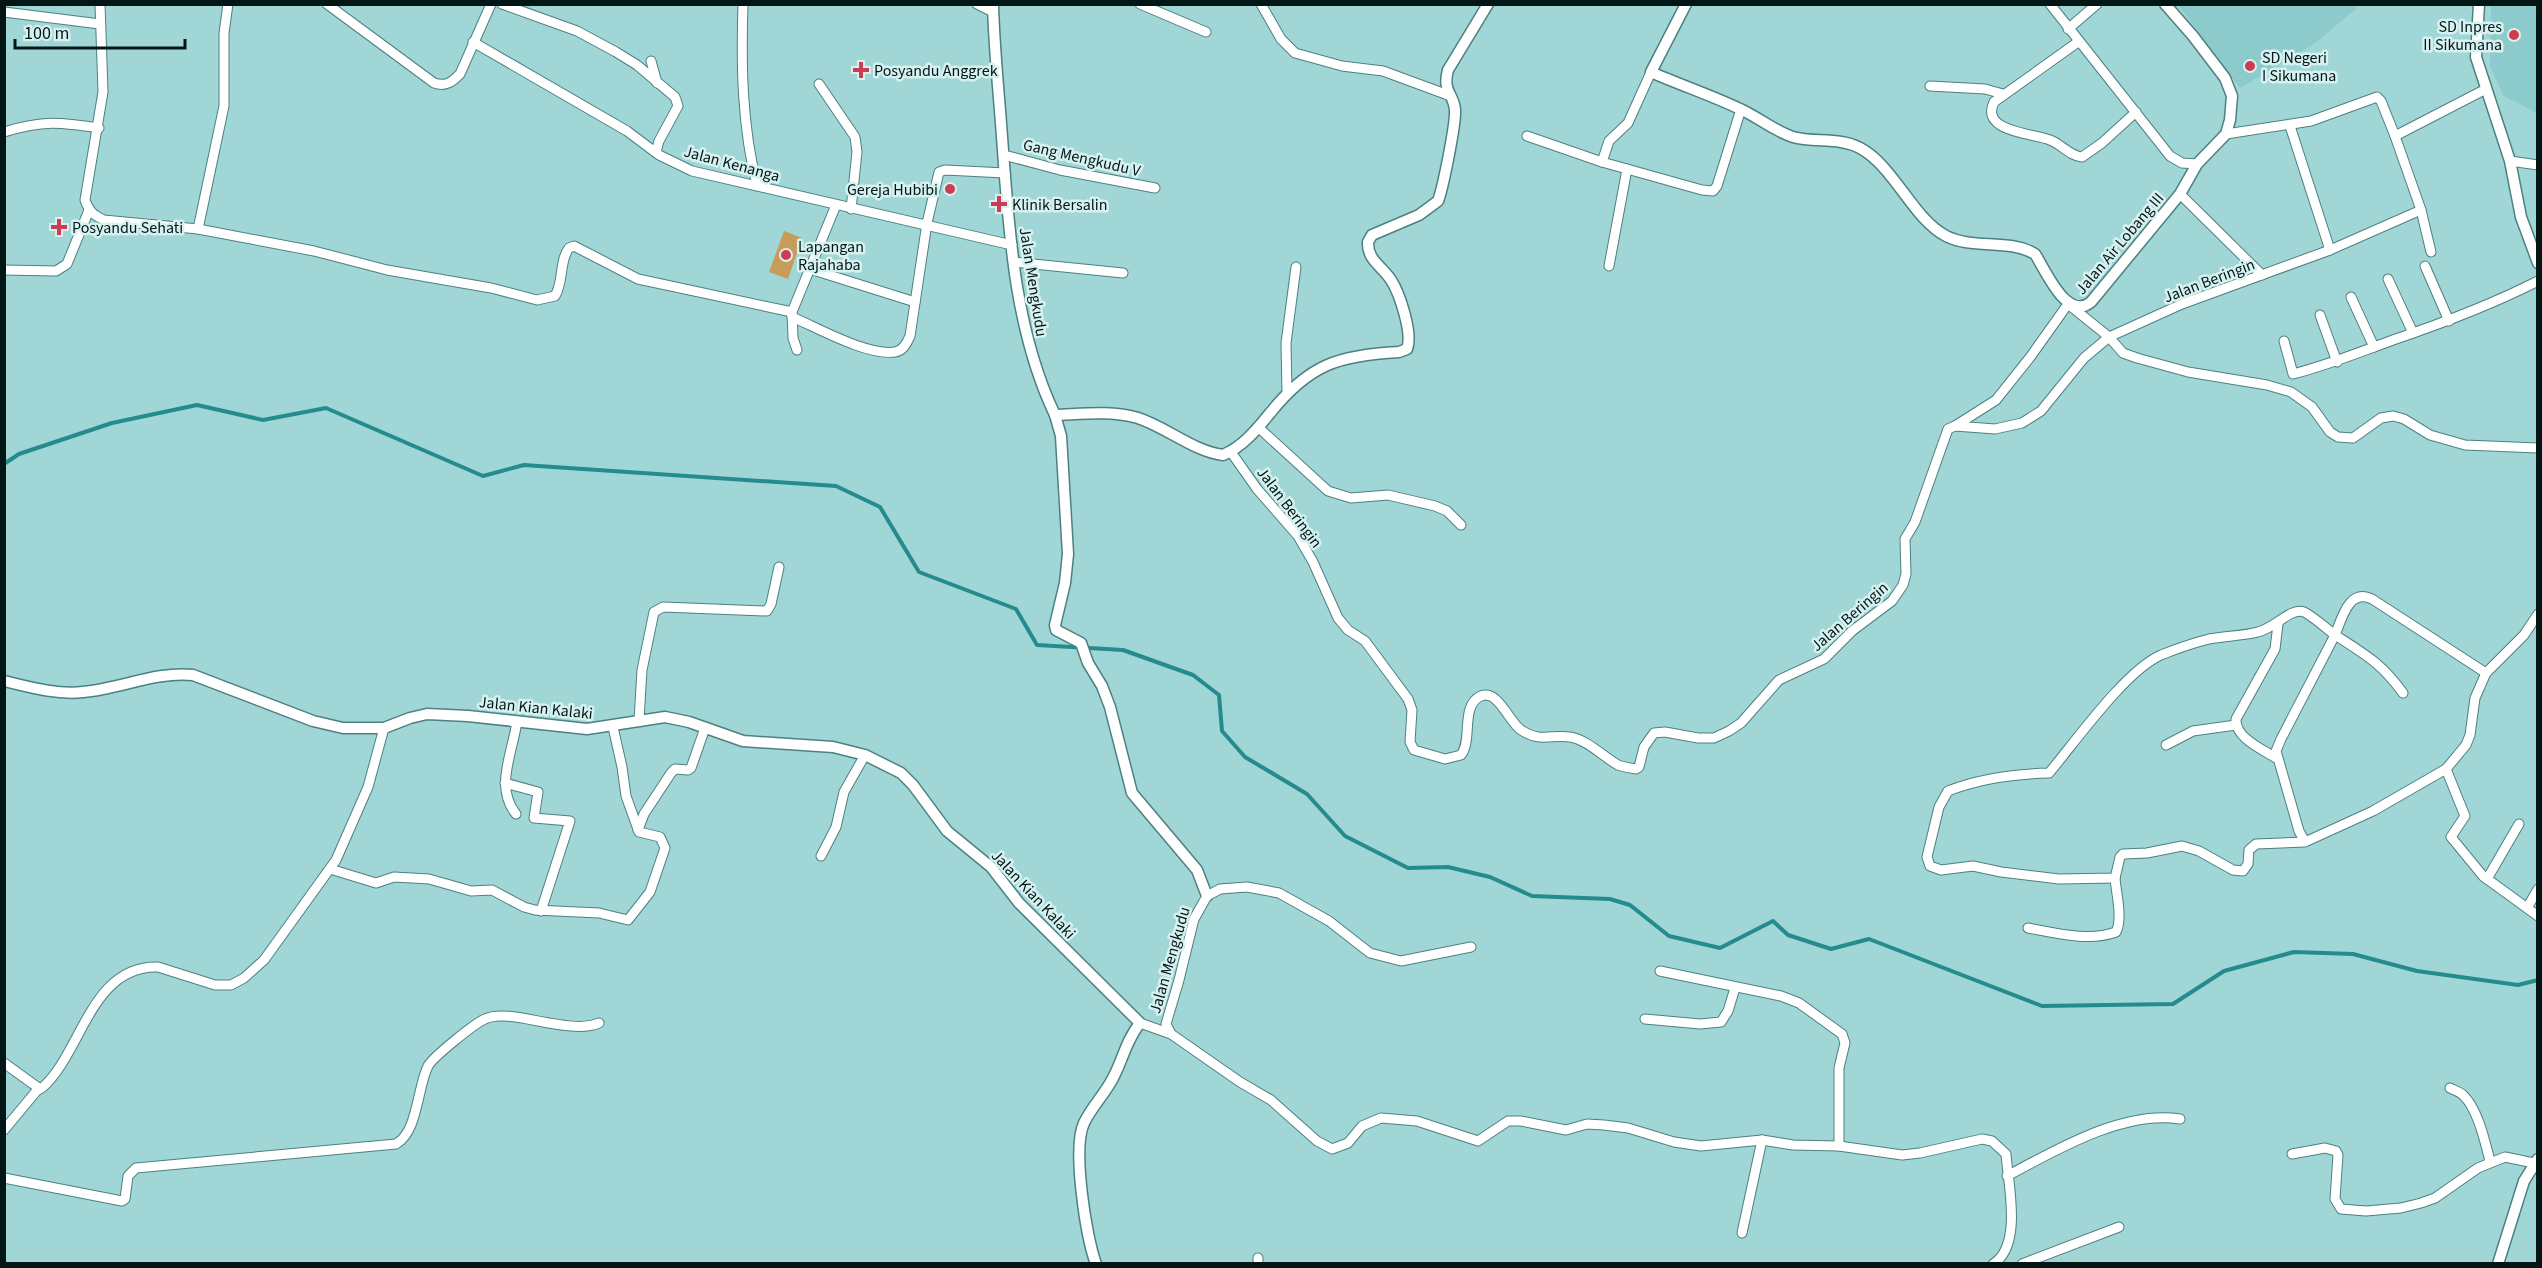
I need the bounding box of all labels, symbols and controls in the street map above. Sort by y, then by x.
scale bar [15,12,184,50]
place label: SD Inpres II Sikumana [2423,16,2502,56]
text: 100 m [24,21,69,46]
marker: SD Inpres II Sikumana [2507,28,2521,42]
place label: SD Negeri I Sikumana [2262,47,2336,87]
marker: SD Negeri I Sikumana [2243,59,2257,73]
place label: Posyandu Anggrek [874,60,998,82]
marker: Posyandu Anggrek [852,61,870,79]
street label: Gang Mengkudu V [1021,134,1143,182]
street label: Jalan Kenanga [681,141,782,187]
place label: Gereja Hubibi [847,179,938,201]
marker: Gereja Hubibi [943,182,957,196]
street label: Jalan Air Lobang III [2071,188,2169,299]
place label: Klinik Bersalin [1012,194,1107,216]
marker: Klinik Bersalin [990,195,1008,213]
place label: Posyandu Sehati [72,217,183,239]
marker: Posyandu Sehati [50,218,68,236]
street label: Jalan Mengkudu [1014,226,1052,338]
place label: Lapangan Rajahaba [798,236,864,276]
marker: Lapangan Rajahaba [779,248,793,262]
street label: Jalan Beringin [2161,253,2258,308]
street label: Jalan Beringin [1251,463,1327,553]
street label: Jalan Beringin [1806,577,1893,657]
street label: Jalan Kian Kalaki [478,691,594,725]
street label: Jalan Kian Kalaki [986,845,1080,944]
street label: Jalan Mengkudu [1144,904,1196,1016]

